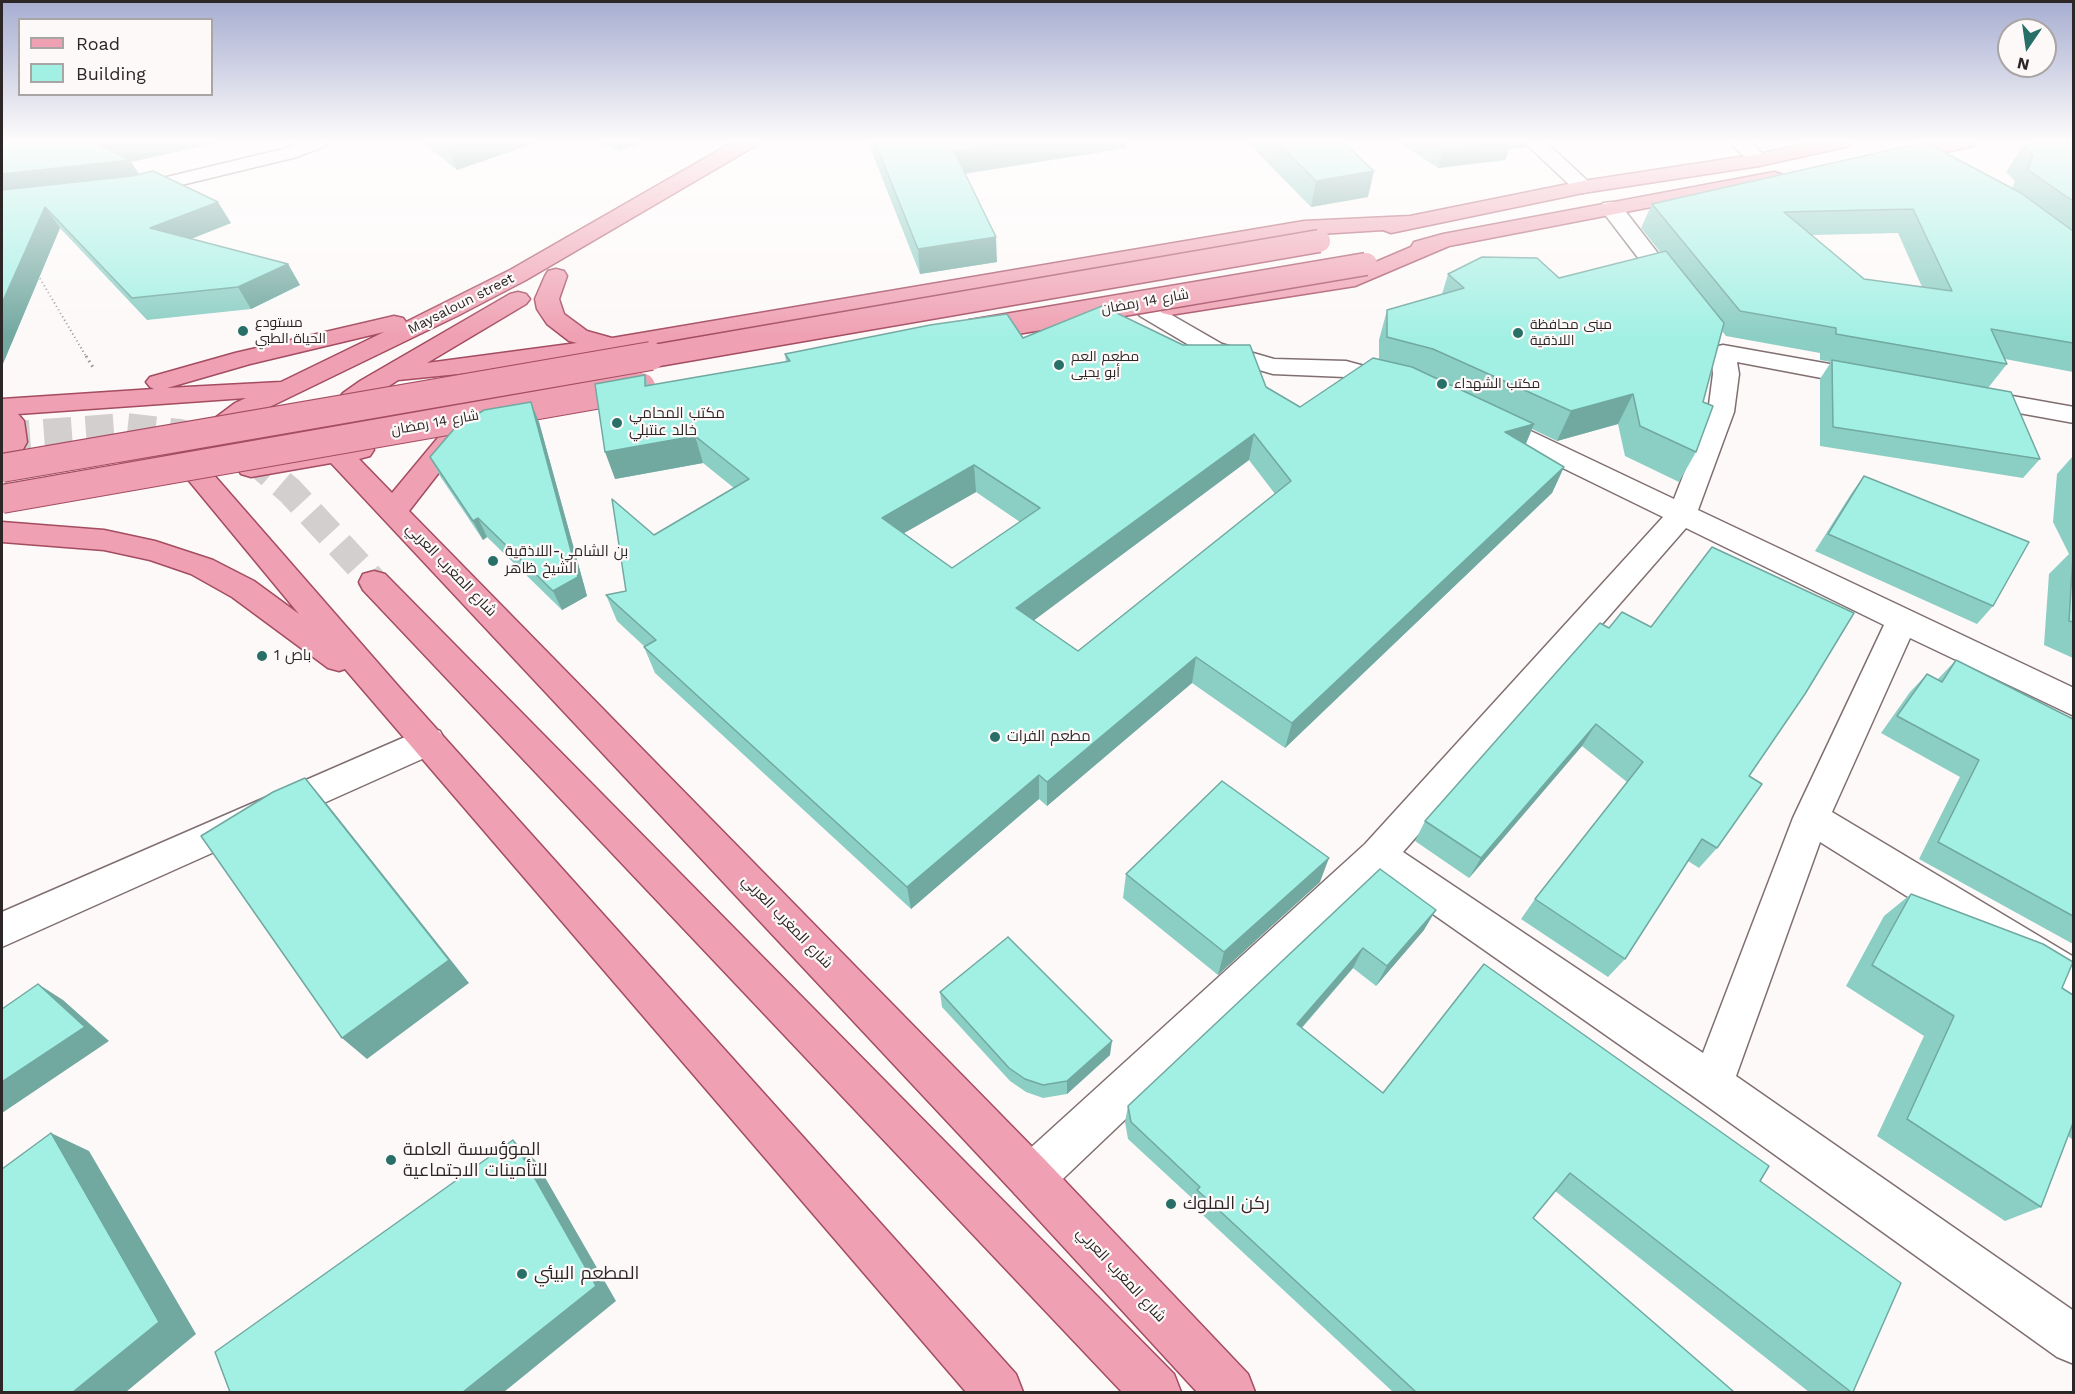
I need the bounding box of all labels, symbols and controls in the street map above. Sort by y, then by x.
legend [18,18,213,96]
north arrow [1997,18,2057,78]
text: Road [76,33,120,54]
text: N [2015,53,2031,75]
text: Building [76,63,146,84]
street label: Maysaloun street [405,270,517,338]
street label: شارع 14 رمضان [1100,286,1190,318]
place label: مستودع الحياة الطبي [255,315,326,348]
place label: مبنى محافظة اللاذقية [1530,317,1612,350]
marker: مستودع الحياة الطبي [236,324,250,338]
marker: مبنى محافظة اللاذقية [1511,326,1525,340]
place label: مطعم العم أبو يحيى [1071,349,1139,382]
marker: مطعم العم أبو يحيى [1052,358,1066,372]
place label: مكتب الشهداء [1454,376,1540,392]
marker: مكتب الشهداء [1435,377,1449,391]
place label: مكتب المحامي خالد عنتبلي [629,405,725,440]
street label: شارع 14 رمضان [390,407,480,439]
marker: مكتب المحامي خالد عنتبلي [610,416,624,430]
street label: شارع المغرب العربي [402,520,500,620]
place label: بن الشامي-اللاذقية الشيخ ظاهر [505,543,628,578]
marker: بن الشامي-اللاذقية الشيخ ظاهر [486,554,500,568]
place label: باص 1 [274,647,311,665]
marker: باص 1 [255,649,269,663]
place label: مطعم الفرات [1007,728,1091,746]
marker: مطعم الفرات [988,730,1002,744]
street label: شارع المغرب العربي [738,872,836,972]
place label: الموؤسسة العامة للتأمينات الاجتماعية [403,1139,547,1182]
marker: الموؤسسة العامة للتأمينات الاجتماعية [384,1153,398,1167]
place label: ركن الملوك [1183,1193,1270,1215]
marker: ركن الملوك [1164,1197,1178,1211]
street label: شارع المغرب العربي [1073,1224,1169,1326]
place label: المطعم البيئي [534,1263,639,1285]
marker: المطعم البيئي [515,1267,529,1281]

